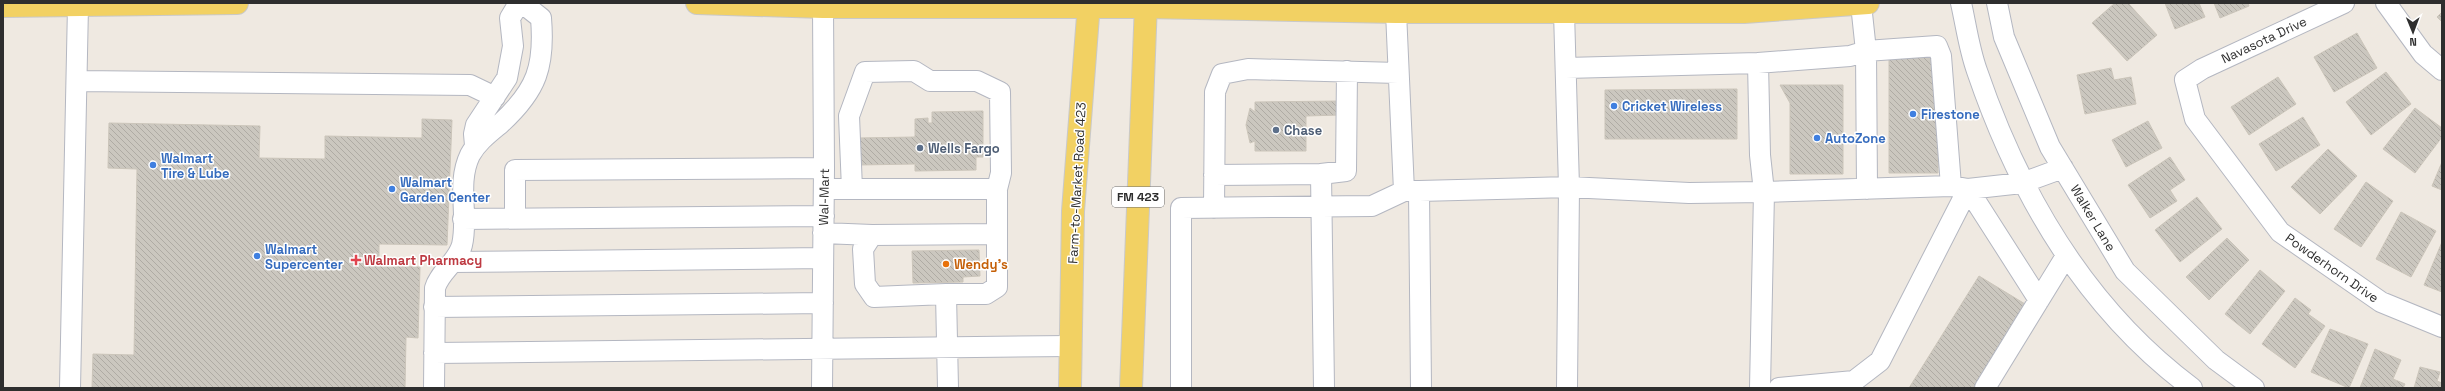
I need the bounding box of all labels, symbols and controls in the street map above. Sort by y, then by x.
north arrow [2393,12,2433,52]
street label: Navasota Drive [2218,13,2310,67]
text: N [2409,35,2417,49]
place label: Cricket Wireless [1622,98,1722,115]
marker: Cricket Wireless [1609,101,1619,111]
street label: Farm-to-Market Road 423 [1064,102,1090,264]
place label: Firestone [1921,106,1980,123]
marker: Firestone [1908,109,1918,119]
place label: Chase [1284,122,1322,139]
marker: Chase [1271,125,1281,135]
place label: AutoZone [1825,130,1886,147]
marker: AutoZone [1812,133,1822,143]
place label: Wells Fargo [928,140,1000,157]
marker: Wells Fargo [915,143,925,153]
place label: Walmart Tire & Lube [161,150,230,182]
marker: Walmart Tire & Lube [148,160,158,170]
street label: Wal-Mart [815,168,833,226]
place label: Walmart Garden Center [400,174,490,206]
street label: Walker Lane [2066,182,2120,254]
marker: Walmart Garden Center [387,184,397,194]
road number: FM 423 [1112,187,1164,207]
street label: Powderhorn Drive [2282,229,2382,307]
place label: Walmart Supercenter [265,241,343,273]
marker: Walmart Supercenter [252,251,262,261]
place label: Walmart Pharmacy [364,252,482,269]
marker: Walmart Pharmacy [351,255,361,265]
place label: Wendy's [954,256,1008,273]
marker: Wendy's [941,259,951,269]

